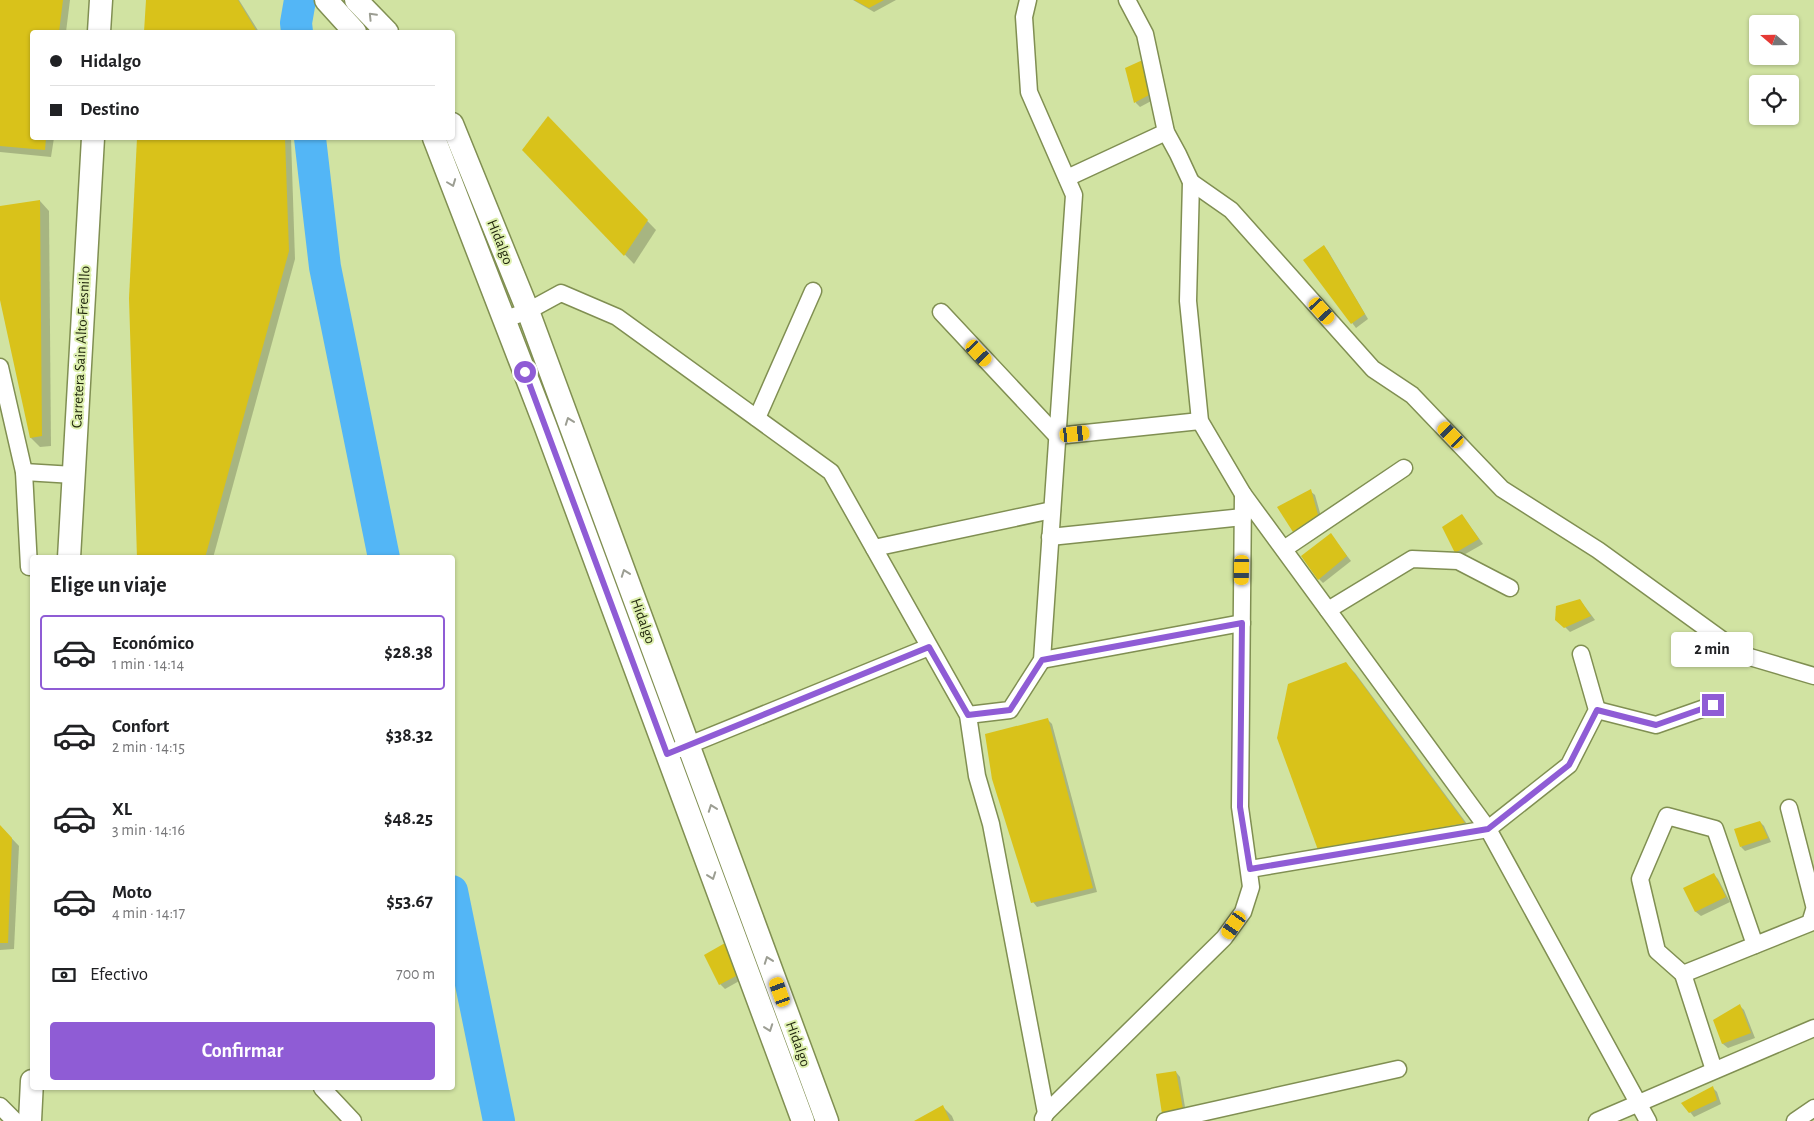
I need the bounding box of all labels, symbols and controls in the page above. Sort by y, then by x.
one-way arrow [368,13,377,22]
north arrow [1749,15,1799,65]
map controls [1749,15,1799,125]
text: Hidalgo [80,52,141,71]
button: locate [1749,75,1799,125]
text: Destino [80,100,139,119]
one-way arrow [446,178,456,187]
street label: Hidalgo [484,217,516,267]
street label: Carretera Sain Alto-Fresnillo [69,266,93,428]
car [1306,295,1337,327]
car [963,337,994,369]
route start [514,361,536,383]
one-way arrow [565,417,575,426]
car [1435,419,1466,451]
car [1059,425,1090,443]
car [1234,555,1249,585]
one-way arrow [621,569,631,578]
text: Elige un viaje [50,574,167,596]
street label: Hidalgo [628,596,658,646]
icon: car [52,630,97,675]
callout: 2 min [1672,632,1754,668]
text: Económico [112,634,194,653]
text: 2 min [1694,641,1730,657]
text: $28.38 [384,643,433,662]
text: 1 min · 14:14 [112,656,184,672]
route end [1702,694,1724,716]
icon: car [52,713,97,758]
text: Confort [112,717,169,736]
text: $38.32 [385,726,433,745]
text: 2 min · 14:15 [112,739,185,755]
icon: car [52,796,97,841]
text: XL [112,800,132,819]
one-way arrow [708,804,718,812]
text: $48.25 [384,809,433,828]
text: 3 min · 14:16 [112,822,185,838]
one-way arrow [706,871,716,879]
icon: car [52,879,97,924]
text: Moto [112,883,152,902]
text: $53.67 [386,892,433,911]
text: 4 min · 14:17 [112,905,185,921]
car [1219,908,1248,942]
one-way arrow [764,956,774,965]
icon: cash [50,961,78,989]
text: Efectivo [90,965,148,984]
text: 700 m [396,966,435,982]
car [767,975,792,1009]
street label: Hidalgo [783,1019,813,1069]
button: Confirmar [50,1022,435,1080]
one-way arrow [763,1023,773,1032]

